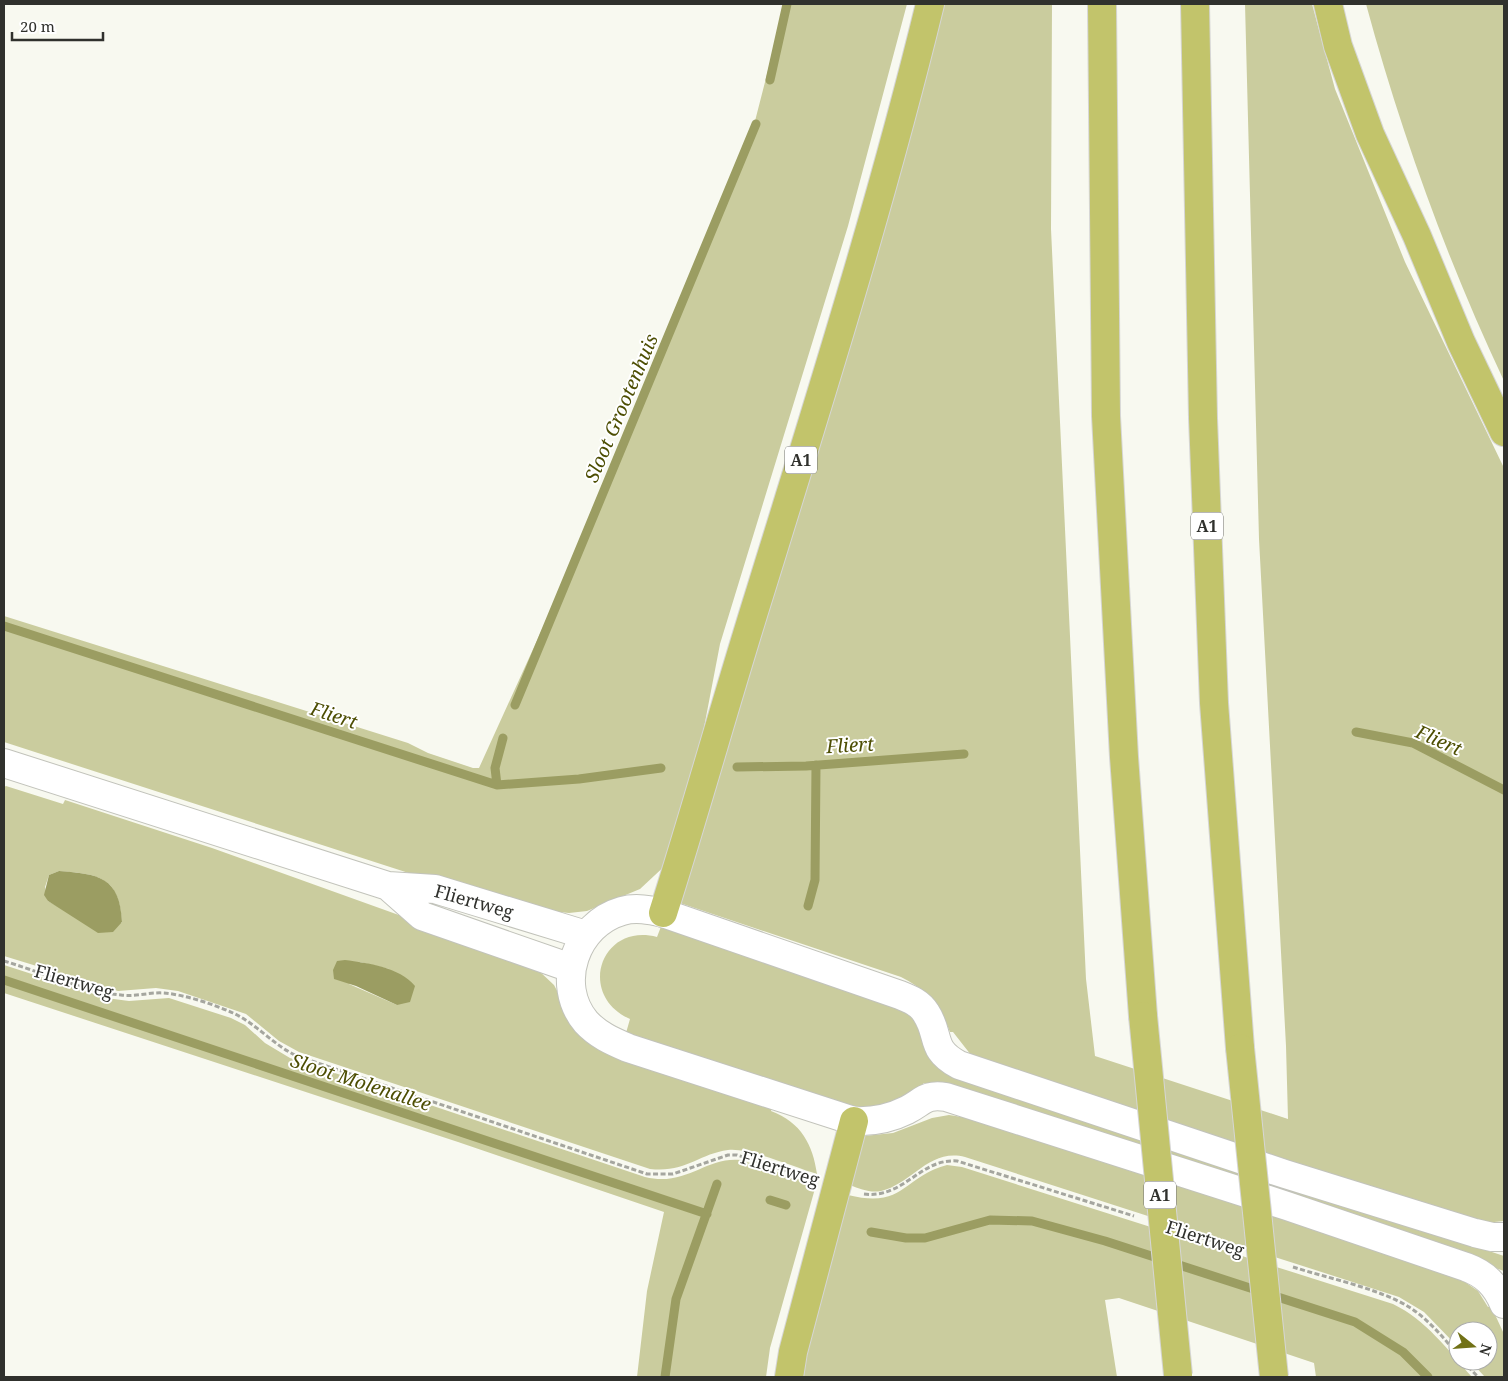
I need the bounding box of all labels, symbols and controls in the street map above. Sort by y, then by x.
scale bar [12,10,104,42]
text: 20 m [20,16,55,36]
water label: Sloot Grootenhuis [578,330,664,486]
road number: A1 [785,446,817,474]
road number: A1 [1191,512,1223,540]
water label: Fliert [306,695,362,735]
water label: Fliert [1411,718,1467,762]
water label: Fliert [824,731,876,759]
street label: Fliertweg [432,878,517,924]
street label: Fliertweg [32,958,117,1004]
water label: Sloot Molenallee [287,1047,435,1117]
street label: Fliertweg [738,1145,823,1191]
road number: A1 [1144,1182,1176,1208]
street label: Fliertweg [1163,1214,1248,1262]
north arrow [1448,1321,1498,1371]
text: N [1475,1342,1497,1358]

